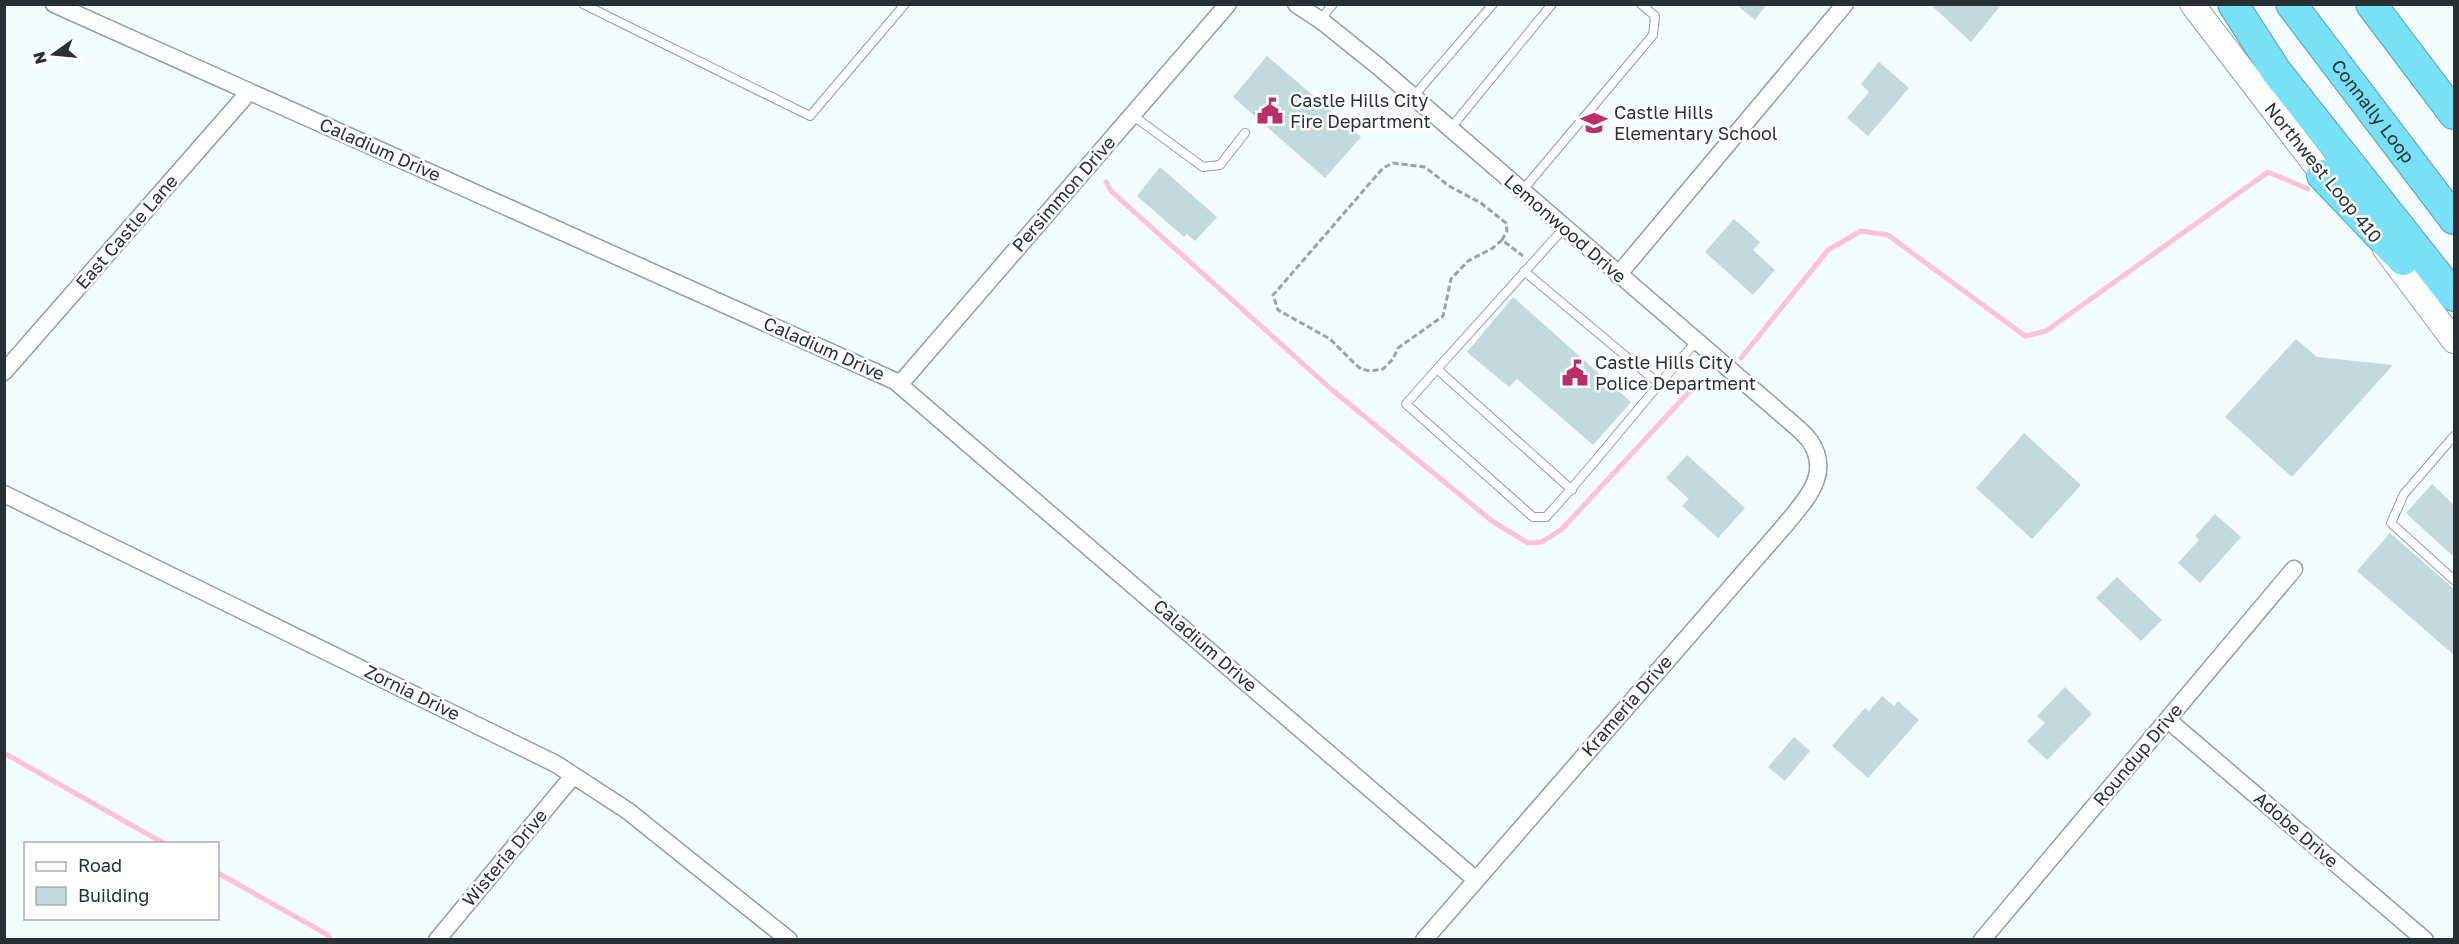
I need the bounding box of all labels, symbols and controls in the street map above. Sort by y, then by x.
north arrow [24,24,84,84]
text: N [28,49,51,66]
street label: Connally Loop [2327,55,2420,167]
place label: Castle Hills City Fire Department [1290,89,1431,132]
public building icon: Castle Hills City Fire Department [1255,96,1285,126]
street label: Northwest Loop 410 [2260,98,2387,247]
place label: Castle Hills Elementary School [1614,101,1778,144]
school or university icon: Castle Hills Elementary School [1579,108,1609,138]
street label: Caladium Drive [316,113,444,186]
street label: Persimmon Drive [1007,131,1120,256]
street label: Lemonwood Drive [1500,169,1631,287]
street label: East Castle Lane [71,170,182,293]
street label: Caladium Drive [760,312,888,385]
place label: Castle Hills City Police Department [1595,351,1756,394]
public building icon: Castle Hills City Police Department [1560,358,1590,388]
street label: Caladium Drive [1149,594,1262,696]
street label: Krameria Drive [1576,650,1676,760]
street label: Zornia Drive [361,660,464,725]
street label: Roundup Drive [2088,699,2186,810]
street label: Adobe Drive [2250,787,2343,872]
street label: Wisteria Drive [457,804,551,911]
legend [24,842,219,920]
text: Road [78,854,122,876]
text: Building [78,884,149,906]

